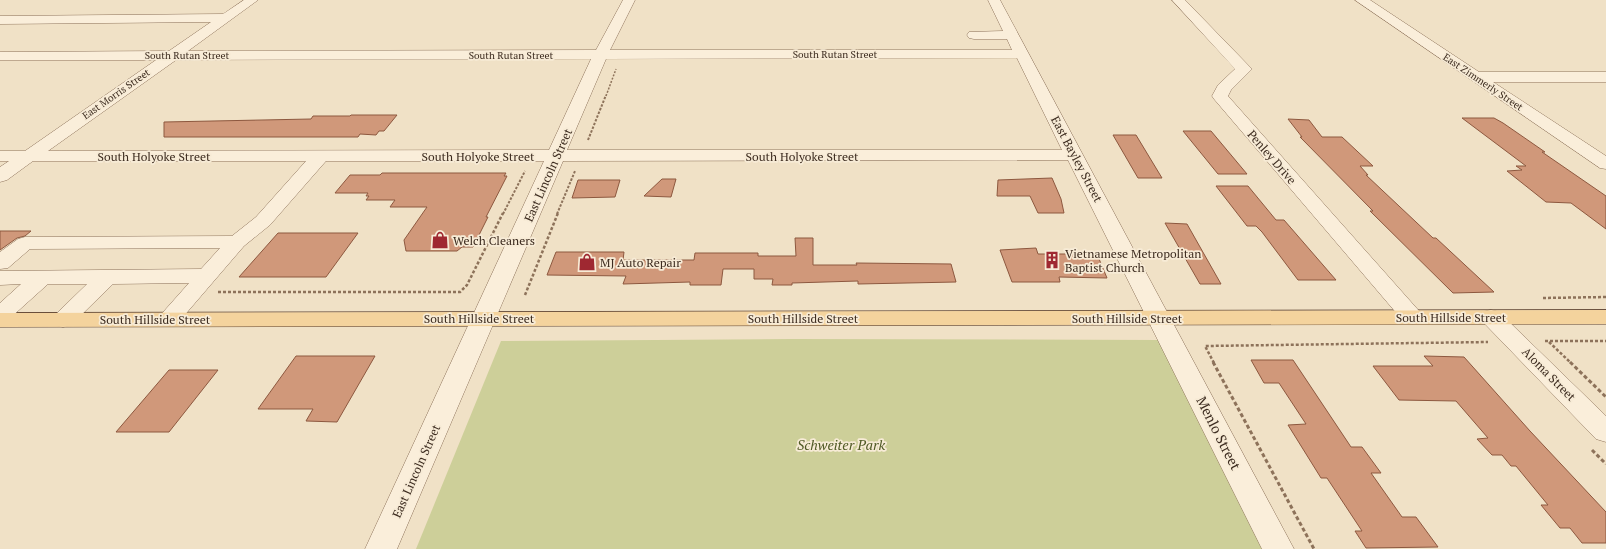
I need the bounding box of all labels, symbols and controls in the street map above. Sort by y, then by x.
street label: South Rutan Street [793,48,878,61]
street label: South Rutan Street [145,49,230,62]
street label: South Rutan Street [469,49,554,62]
street label: East Zimmerly Street [1441,50,1526,114]
street label: East Morris Street [80,66,153,122]
street label: East Bayley Street [1048,113,1106,205]
street label: East Lincoln Street [521,125,576,224]
street label: Penley Drive [1244,127,1300,187]
street label: South Holyoke Street [98,149,211,164]
street label: South Holyoke Street [422,149,535,164]
street label: South Holyoke Street [746,149,859,164]
shop icon: Welch Cleaners [430,230,450,250]
place label: Welch Cleaners [453,233,535,248]
place label: Vietnamese Metropolitan Baptist Church [1065,246,1201,275]
building icon: Vietnamese Metropolitan Baptist Church [1042,250,1062,270]
shop icon: MJ Auto Repair [577,252,597,272]
place label: MJ Auto Repair [600,255,681,270]
street label: South Hillside Street [1396,310,1507,325]
street label: South Hillside Street [424,311,535,326]
street label: South Hillside Street [748,311,859,326]
street label: South Hillside Street [1072,311,1183,326]
street label: South Hillside Street [100,312,211,327]
street label: Aloma Street [1519,344,1579,404]
street label: Menlo Street [1192,393,1246,474]
street label: East Lincoln Street [389,421,444,520]
park label: Schweiter Park [797,435,885,454]

